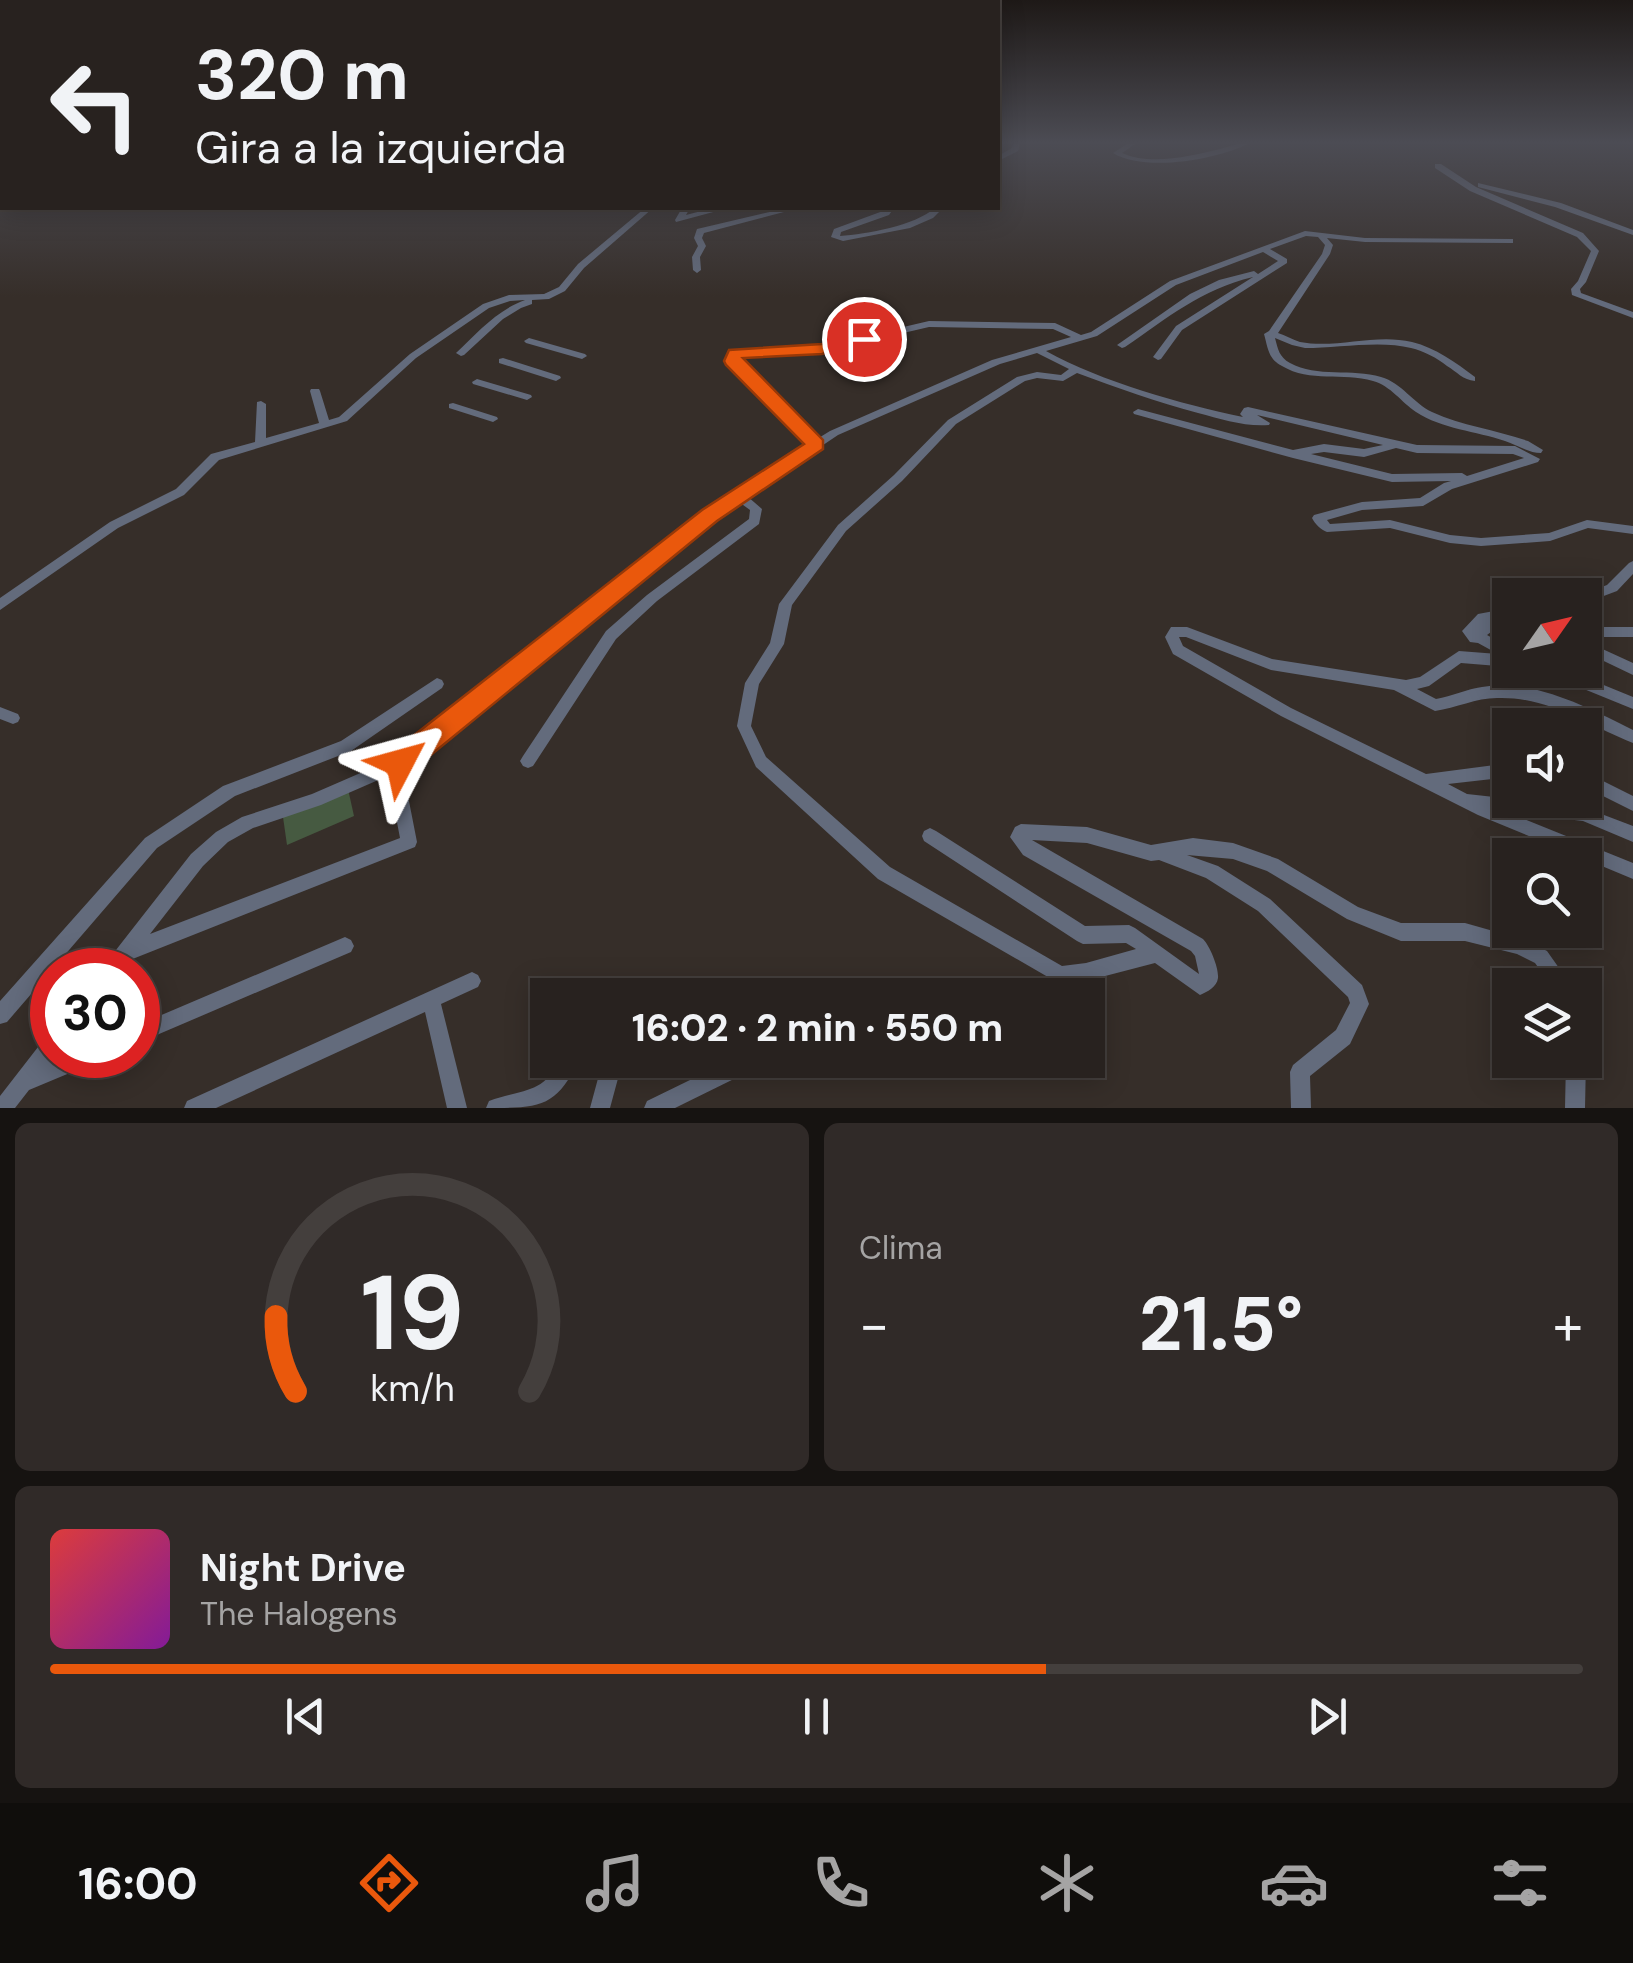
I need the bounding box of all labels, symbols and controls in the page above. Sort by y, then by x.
text: 320 m [195,30,409,121]
icon: left [30,40,160,170]
text: Gira a la izquierda [195,118,566,177]
pin [822,297,907,382]
icon: arrive [837,312,892,367]
north arrow [1492,578,1602,688]
map controls [1492,578,1602,1078]
button: sound [1492,708,1602,818]
position arrow [348,711,452,815]
button: search [1492,838,1602,948]
speed limit sign: 30 [30,948,160,1078]
button: layers [1492,968,1602,1078]
text: 16:02 · 2 min · 550 m [632,1003,1003,1053]
text: Clima [859,1227,943,1269]
text: 19 [360,1246,464,1381]
text: 21.5° [1139,1276,1303,1373]
text: − [859,1289,889,1361]
text: + [1553,1289,1583,1361]
text: km/h [370,1366,454,1412]
text: Night Drive [200,1543,406,1593]
text: The Halogens [200,1593,398,1635]
icon: previous [278,1689,333,1744]
icon: pause [789,1689,844,1744]
icon: next [1300,1689,1355,1744]
icon: directions [354,1848,424,1918]
icon: music [580,1848,650,1918]
icon: phone [806,1848,876,1918]
icon: climate [1032,1848,1102,1918]
icon: car [1259,1848,1329,1918]
icon: filters [1485,1848,1555,1918]
text: 16:00 [78,1854,198,1913]

